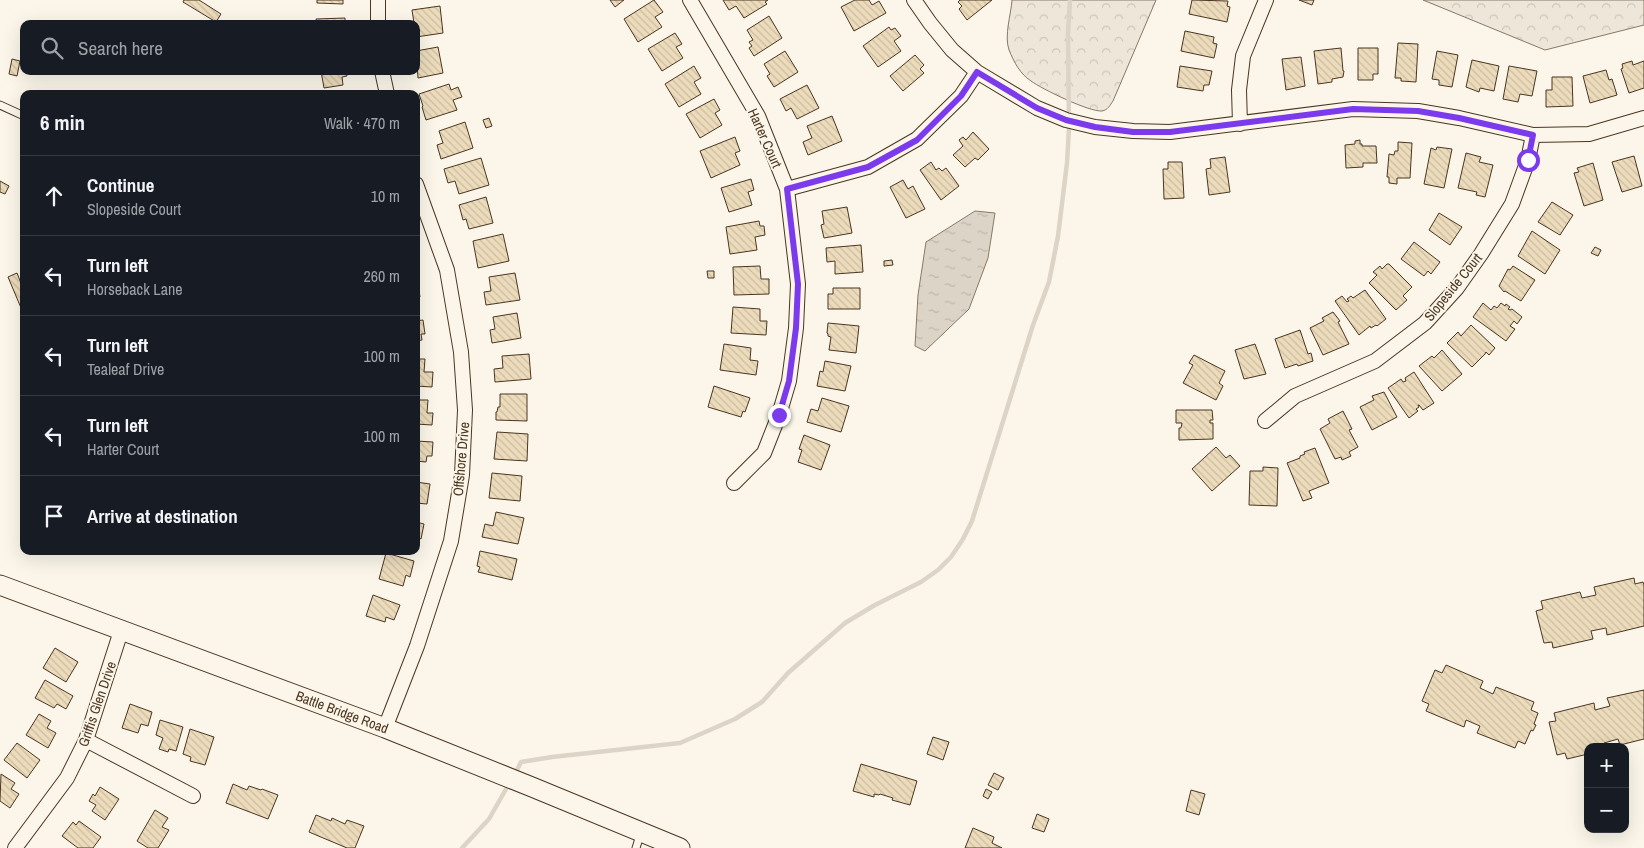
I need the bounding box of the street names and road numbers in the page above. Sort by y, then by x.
street label: Harter Court [744,105,786,171]
street label: Slopeside Court [1420,249,1486,325]
street label: Offshore Drive [449,421,473,497]
street label: Griffis Glen Drive [74,659,120,749]
street label: Battle Bridge Road [293,687,391,737]

